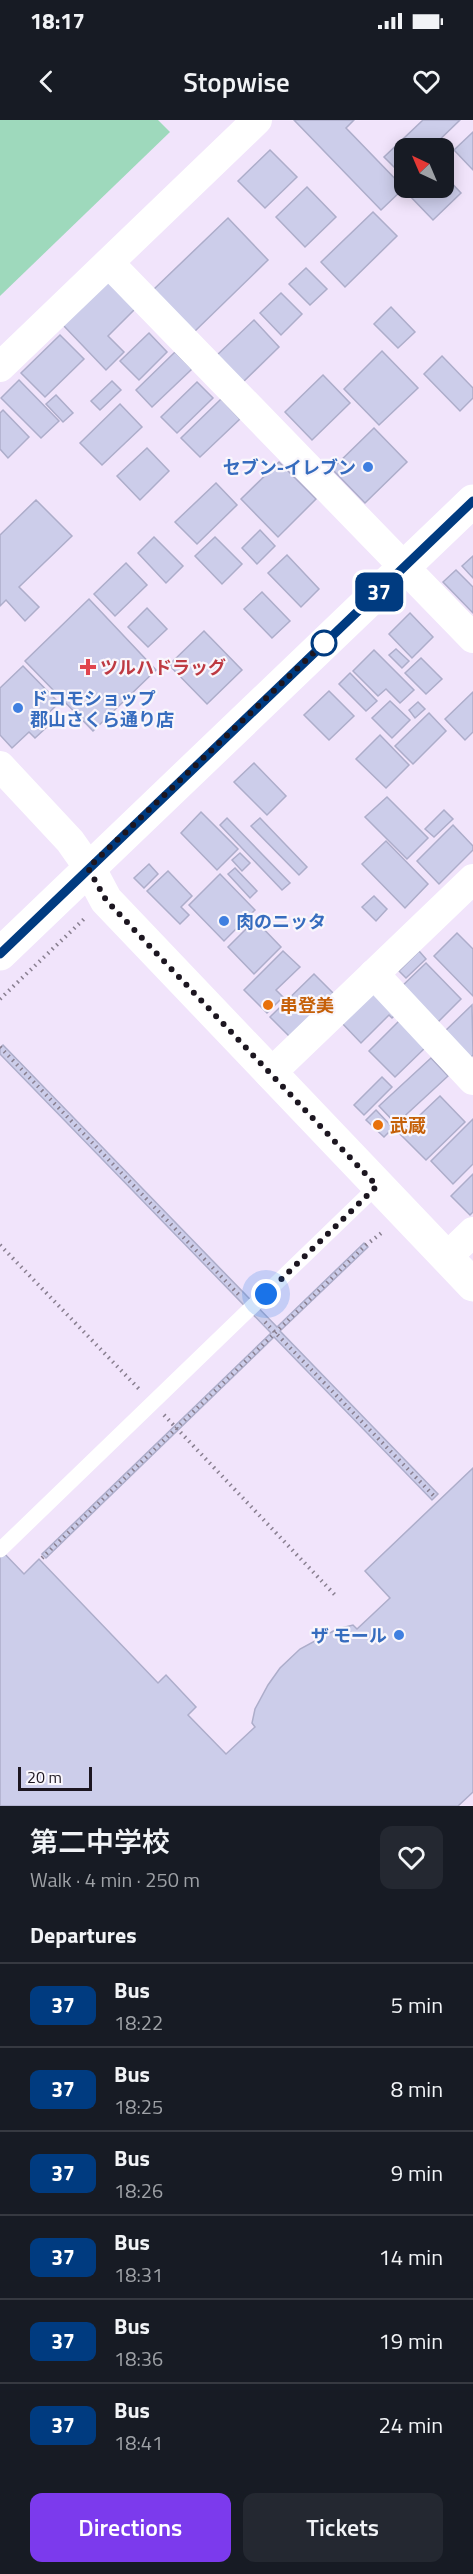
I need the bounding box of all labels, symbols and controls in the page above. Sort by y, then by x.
text: 18:17 [30,4,85,38]
text: Stopwise [183,61,290,102]
icon: back [30,65,63,98]
icon: heart [410,65,443,98]
north arrow [394,138,454,198]
map controls [394,138,454,198]
place label: セブン-イレブン [223,454,356,481]
marker: セブン-イレブン [361,460,375,474]
line badge: 37 [352,572,406,612]
text: 37 [367,576,391,608]
unlabelled marker [311,630,337,656]
place label: ツルハドラッグ [100,654,226,681]
marker: ツルハドラッグ [81,660,95,674]
place label: ドコモショップ 郡山さくら通り店 [30,685,174,733]
marker: ドコモショップ 郡山さくら通り店 [11,701,25,715]
place label: 肉のニッタ [236,908,326,935]
marker: 肉のニッタ [217,914,231,928]
place label: 串登美 [280,992,334,1019]
marker: 串登美 [261,998,275,1012]
place label: 武蔵 [390,1112,426,1139]
marker: 武蔵 [371,1118,385,1132]
your location [251,1279,281,1309]
place label: ザ モール [311,1622,387,1649]
marker: ザ モール [392,1628,406,1642]
scale bar [18,1764,92,1792]
text: 20 m [27,1765,62,1789]
text: 第二中学校 [30,1820,170,1863]
button: heart [380,1826,443,1889]
text: Walk · 4 min · 250 m [30,1864,200,1895]
text: Departures [30,1918,137,1952]
text: Bus [114,1973,150,2007]
text: 5 min [391,1988,443,2022]
text: 37 [51,1989,75,2021]
text: 18:22 [114,2007,163,2038]
text: Bus [114,2057,150,2091]
text: 8 min [391,2072,443,2106]
text: 37 [51,2073,75,2105]
text: 18:25 [114,2091,163,2122]
text: Bus [114,2141,150,2175]
text: 9 min [391,2156,443,2190]
text: 37 [51,2157,75,2189]
text: 18:26 [114,2175,163,2206]
text: Bus [114,2225,150,2259]
text: 14 min [378,2240,443,2274]
text: 37 [51,2241,75,2273]
text: 18:31 [114,2259,163,2290]
text: Bus [114,2309,150,2343]
text: 19 min [378,2324,443,2358]
text: 37 [51,2325,75,2357]
text: 18:36 [114,2343,163,2374]
text: Bus [114,2393,150,2427]
text: 24 min [378,2408,443,2442]
text: 37 [51,2409,75,2441]
text: 18:41 [114,2427,163,2458]
button: Directions [30,2493,231,2562]
button: Tickets [243,2493,443,2562]

